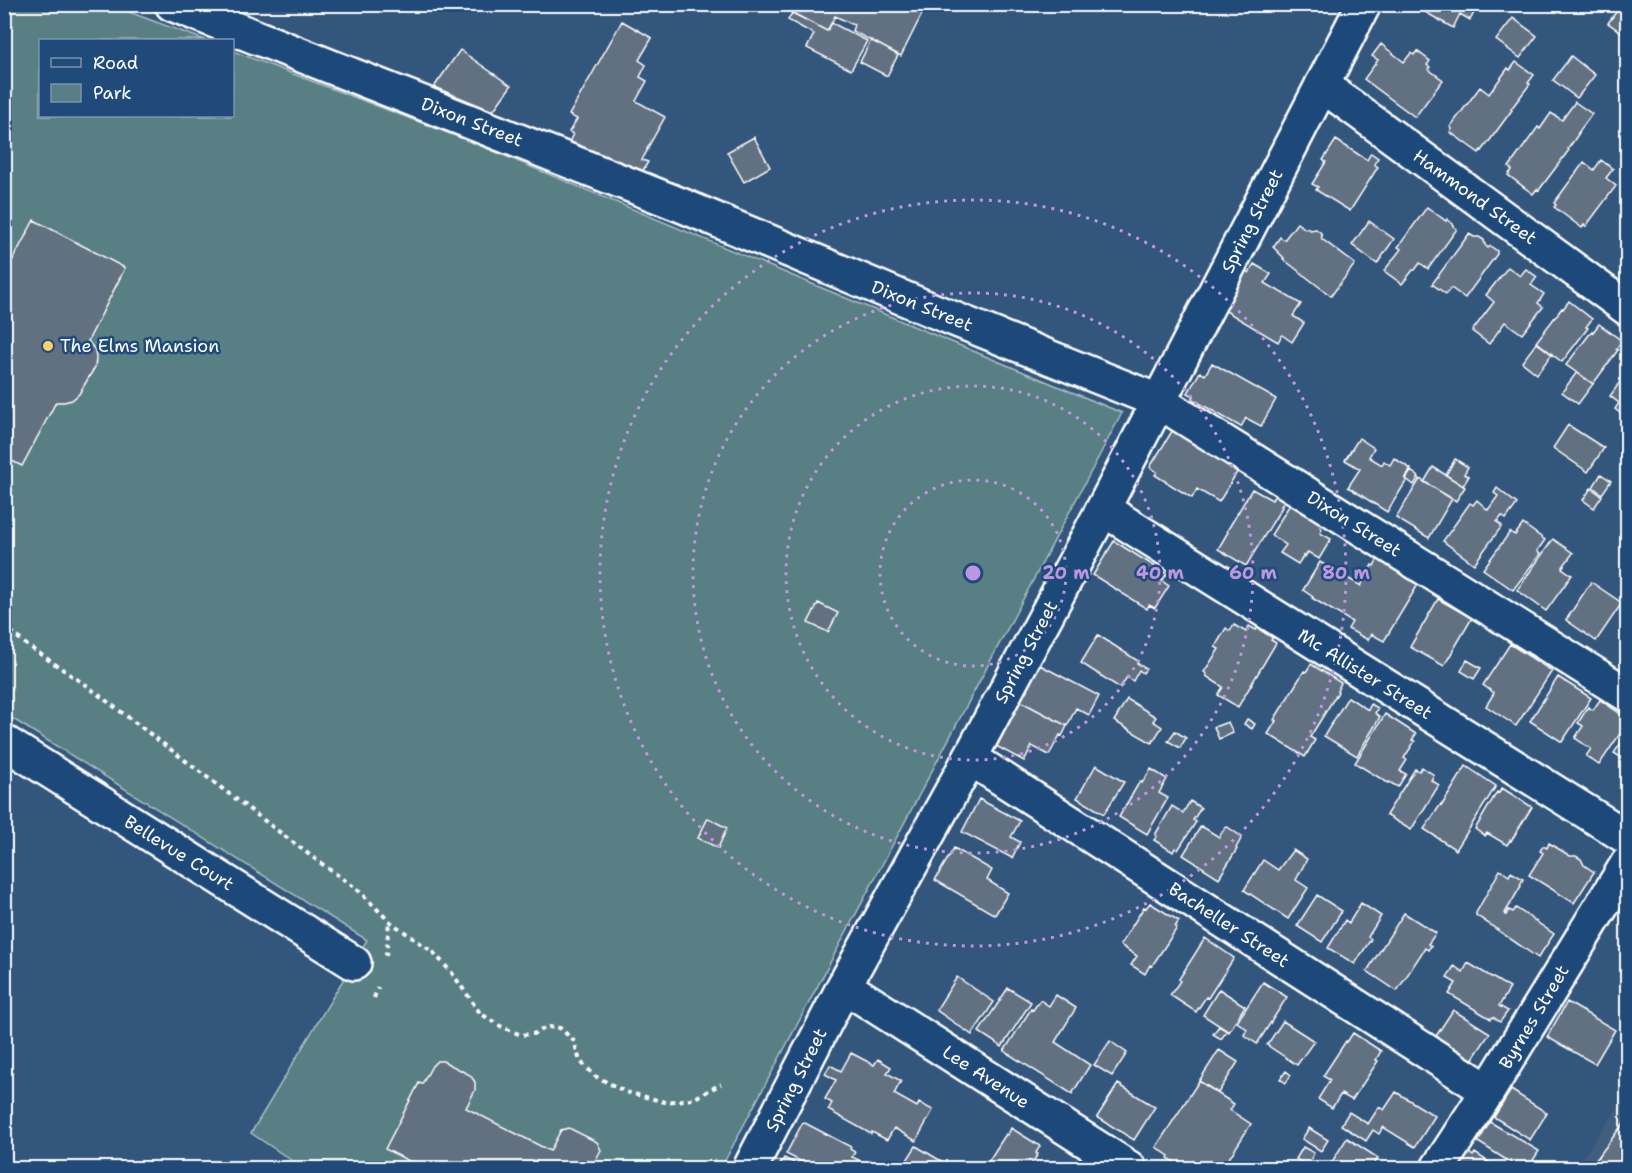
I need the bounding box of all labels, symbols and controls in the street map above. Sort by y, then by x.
legend [39,39,234,117]
text: Road [93,51,138,75]
text: Park [93,81,132,105]
street label: Dixon Street [418,92,526,152]
street label: Hammond Street [1408,144,1542,250]
street label: Spring Street [1216,165,1288,277]
street label: Dixon Street [868,275,976,337]
place label: The Elms Mansion [60,334,219,358]
marker: The Elms Mansion [41,339,55,353]
street label: Dixon Street [1302,485,1406,563]
text: 20 m [1042,561,1090,585]
text: 40 m [1136,561,1184,585]
text: 60 m [1229,561,1277,585]
text: 80 m [1322,561,1370,585]
centre of rings [963,563,983,583]
street label: Spring Street [989,596,1063,708]
street label: Mc Allister Street [1293,623,1437,725]
street label: Bellevue Court [120,810,238,896]
street label: Bacheller Street [1164,877,1294,973]
street label: Byrnes Street [1493,960,1575,1073]
street label: Spring Street [760,1024,832,1136]
street label: Lee Avenue [938,1040,1034,1114]

